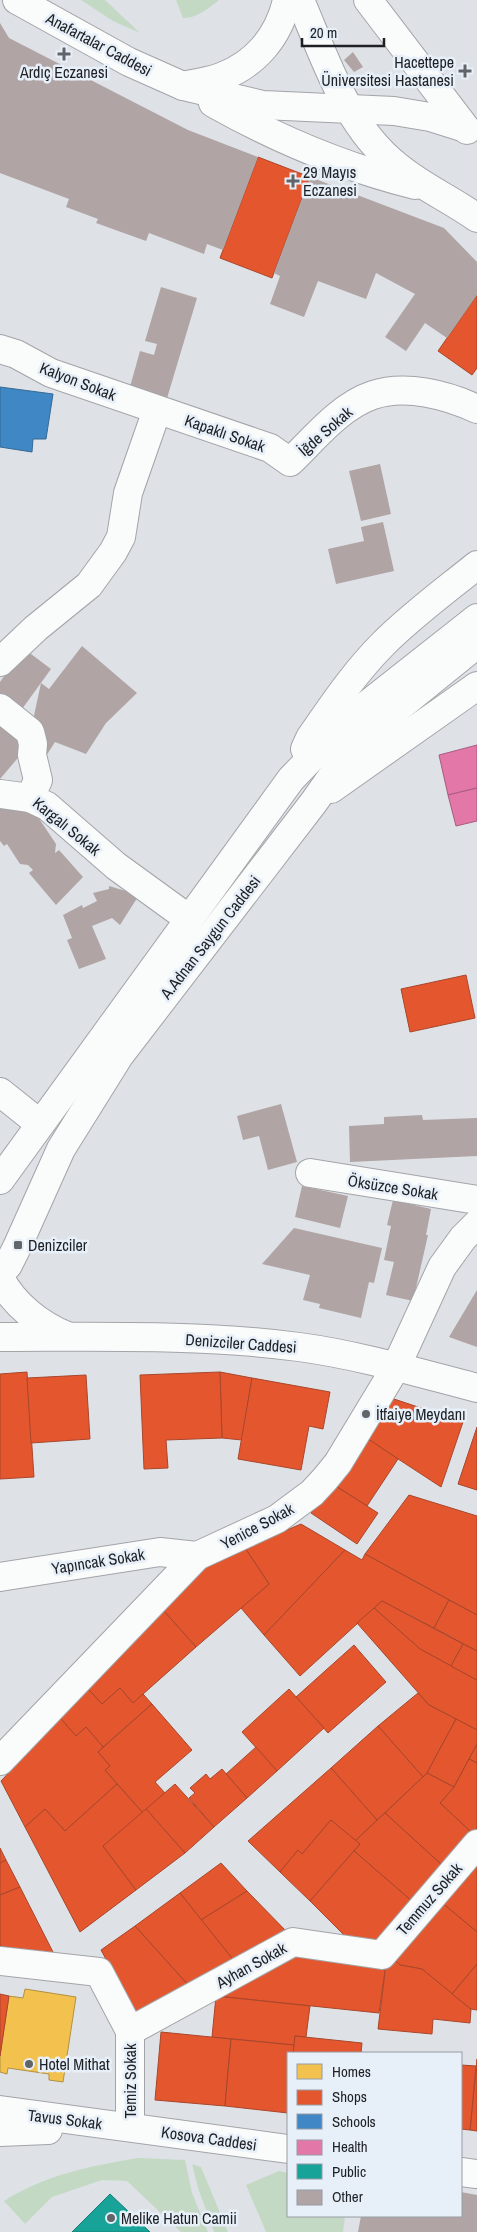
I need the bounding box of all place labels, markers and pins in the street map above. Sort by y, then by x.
marker: Ardıç Eczanesi [58,48,70,60]
place label: Hacettepe Üniversitesi Hastanesi [321,51,454,91]
place label: Ardıç Eczanesi [19,61,108,83]
marker: Hacettepe Üniversitesi Hastanesi [458,64,472,78]
place label: 29 Mayıs Eczanesi [303,161,357,201]
marker: 29 Mayıs Eczanesi [287,175,299,187]
place label: Denizciler [28,1234,88,1256]
marker: Denizciler [12,1239,24,1251]
place label: İtfaiye Meydanı [376,1403,466,1425]
marker: İtfaiye Meydanı [360,1408,372,1420]
place label: Hotel Mithat [39,2053,110,2075]
marker: Hotel Mithat [23,2058,35,2070]
place label: Melike Hatun Camii [121,2207,237,2229]
marker: Melike Hatun Camii [105,2212,117,2224]

